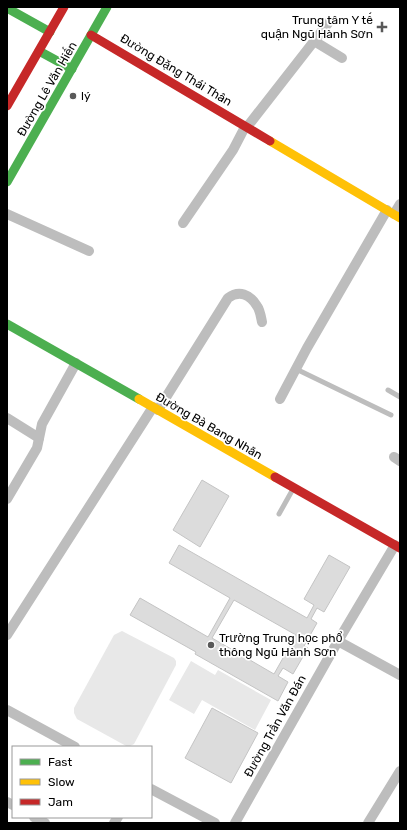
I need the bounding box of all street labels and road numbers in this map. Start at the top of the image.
street label: Đường Đặng Thái Thân [118,31,234,109]
street label: Đường Lê Văn Hiến [14,39,80,139]
street label: Đường Bà Bang Nhãn [153,390,265,462]
street label: Đường Trần Văn Đán [241,672,309,780]

